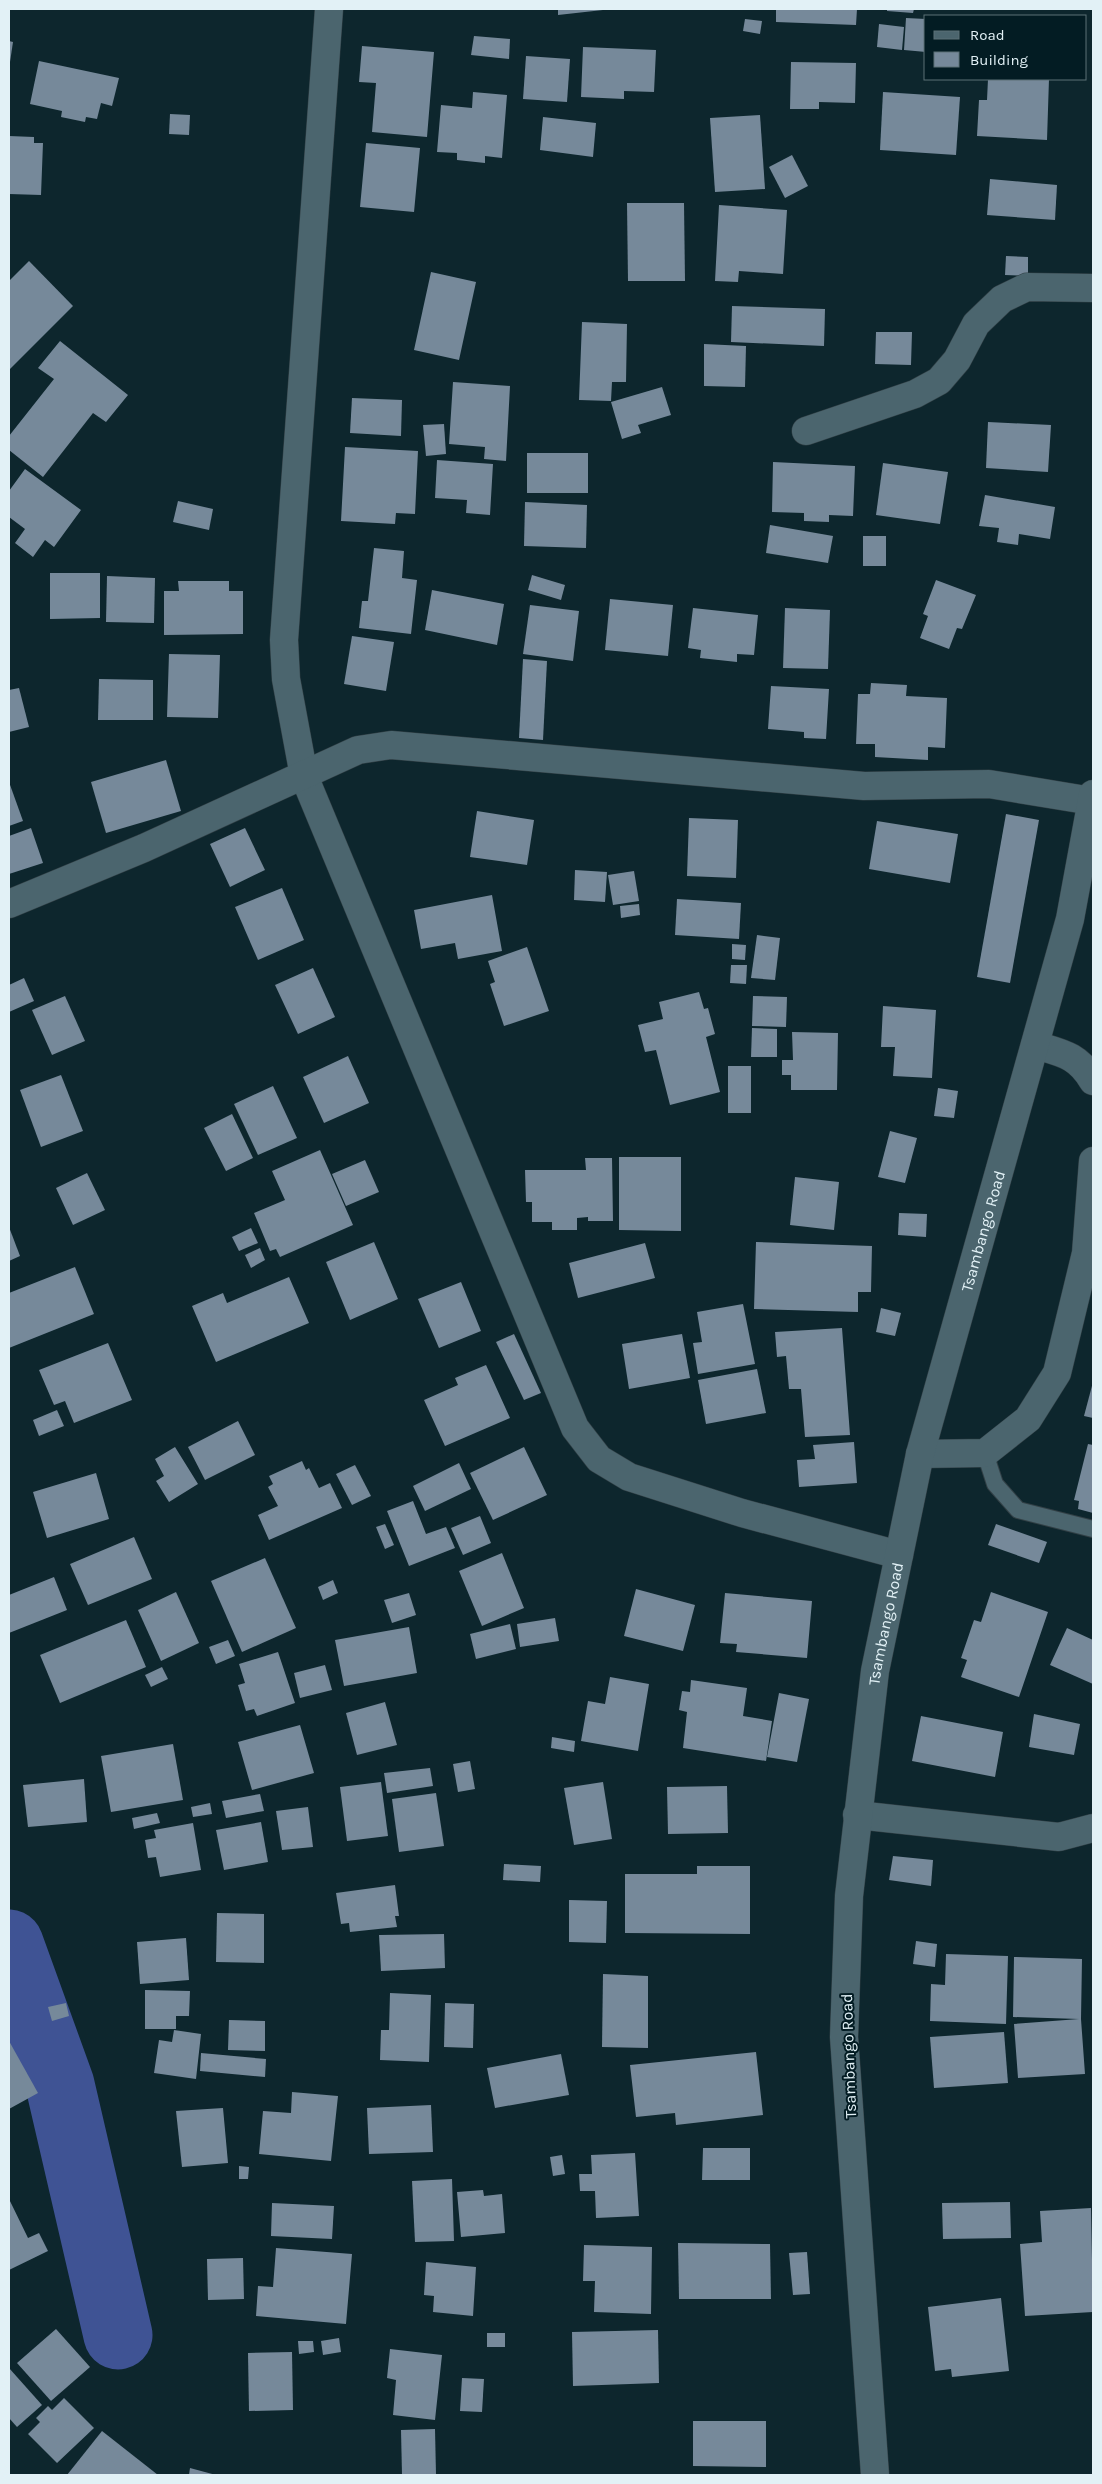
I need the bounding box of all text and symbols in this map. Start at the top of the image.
legend [924,15,1087,80]
text: Road [970,26,1005,44]
text: Building [970,51,1028,69]
street label: Tsambango Road [957,1168,1009,1294]
street label: Tsambango Road [864,1561,907,1686]
street label: Tsambango Road [837,1993,860,2119]

